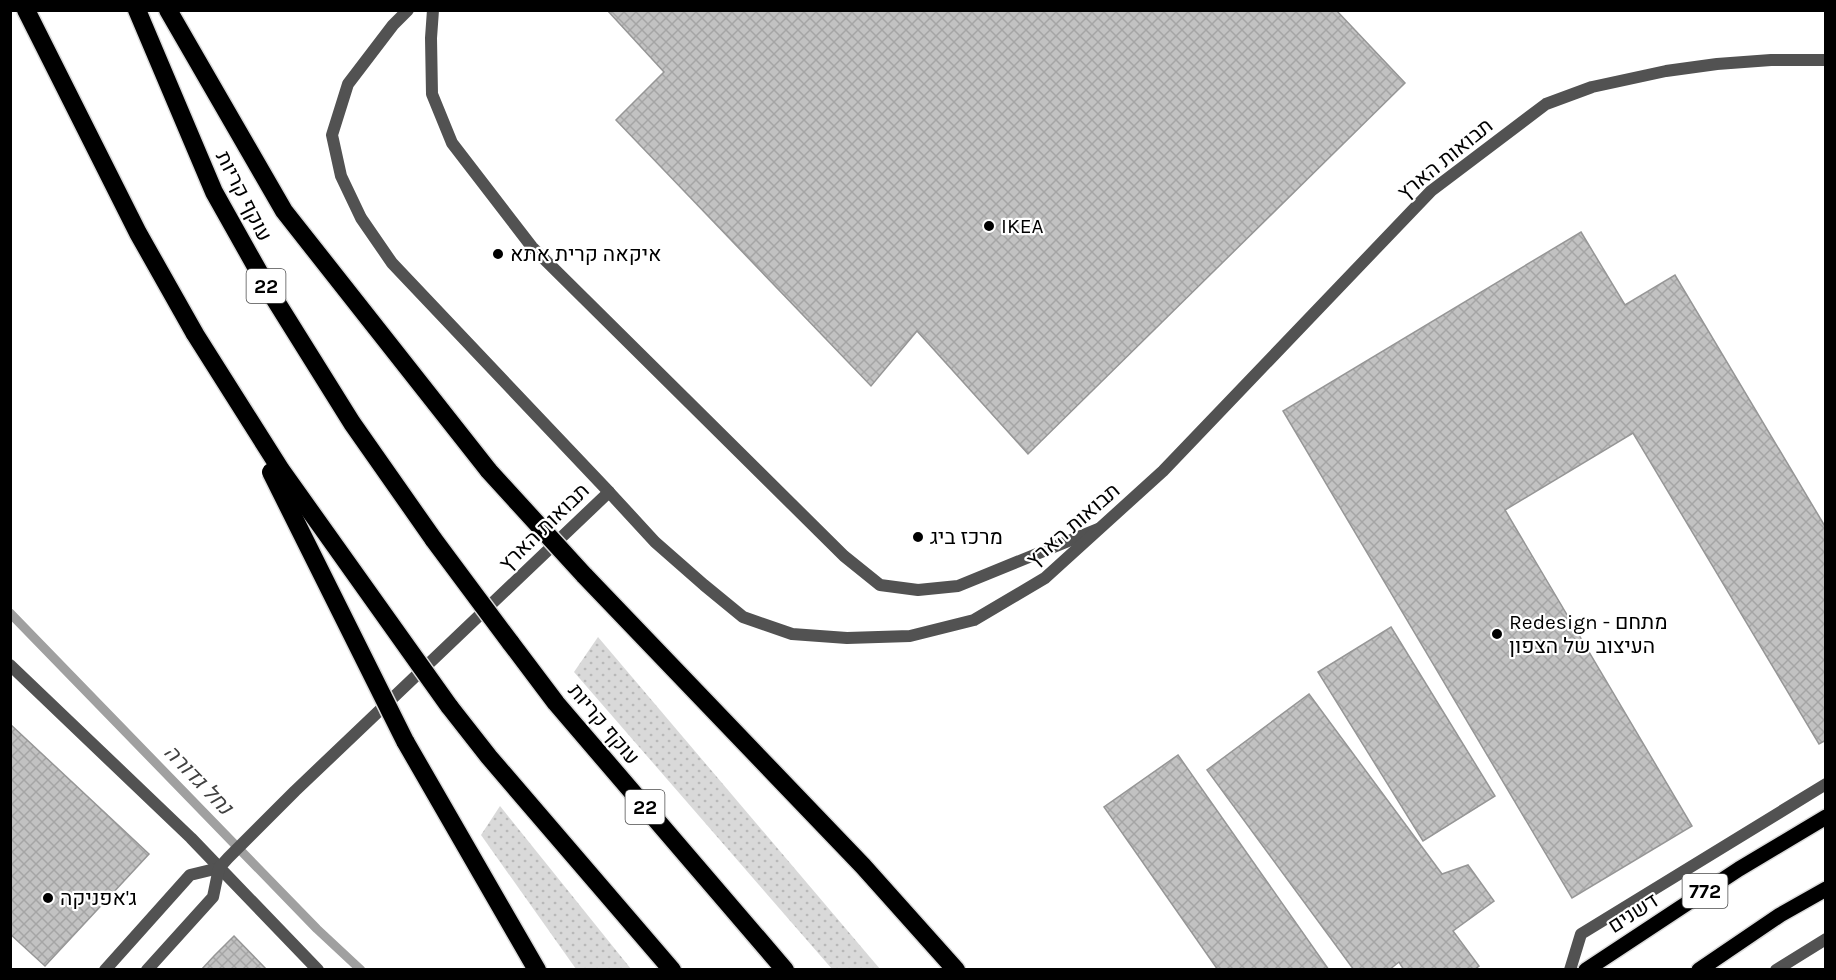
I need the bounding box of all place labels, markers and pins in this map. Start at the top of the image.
place label: IKEA [1001,214,1044,238]
marker: IKEA [982,219,996,233]
place label: איקאה קרית אתא [510,242,662,266]
marker: איקאה קרית אתא [491,247,505,261]
place label: מרכז ביג [930,525,1003,549]
marker: מרכז ביג [911,530,925,544]
place label: Redesign - מתחם העיצוב של הצפון [1509,610,1668,658]
marker: Redesign - מתחם העיצוב של הצפון [1490,627,1504,641]
place label: ג'אפניקה [60,886,137,910]
marker: ג'אפניקה [41,891,55,905]

